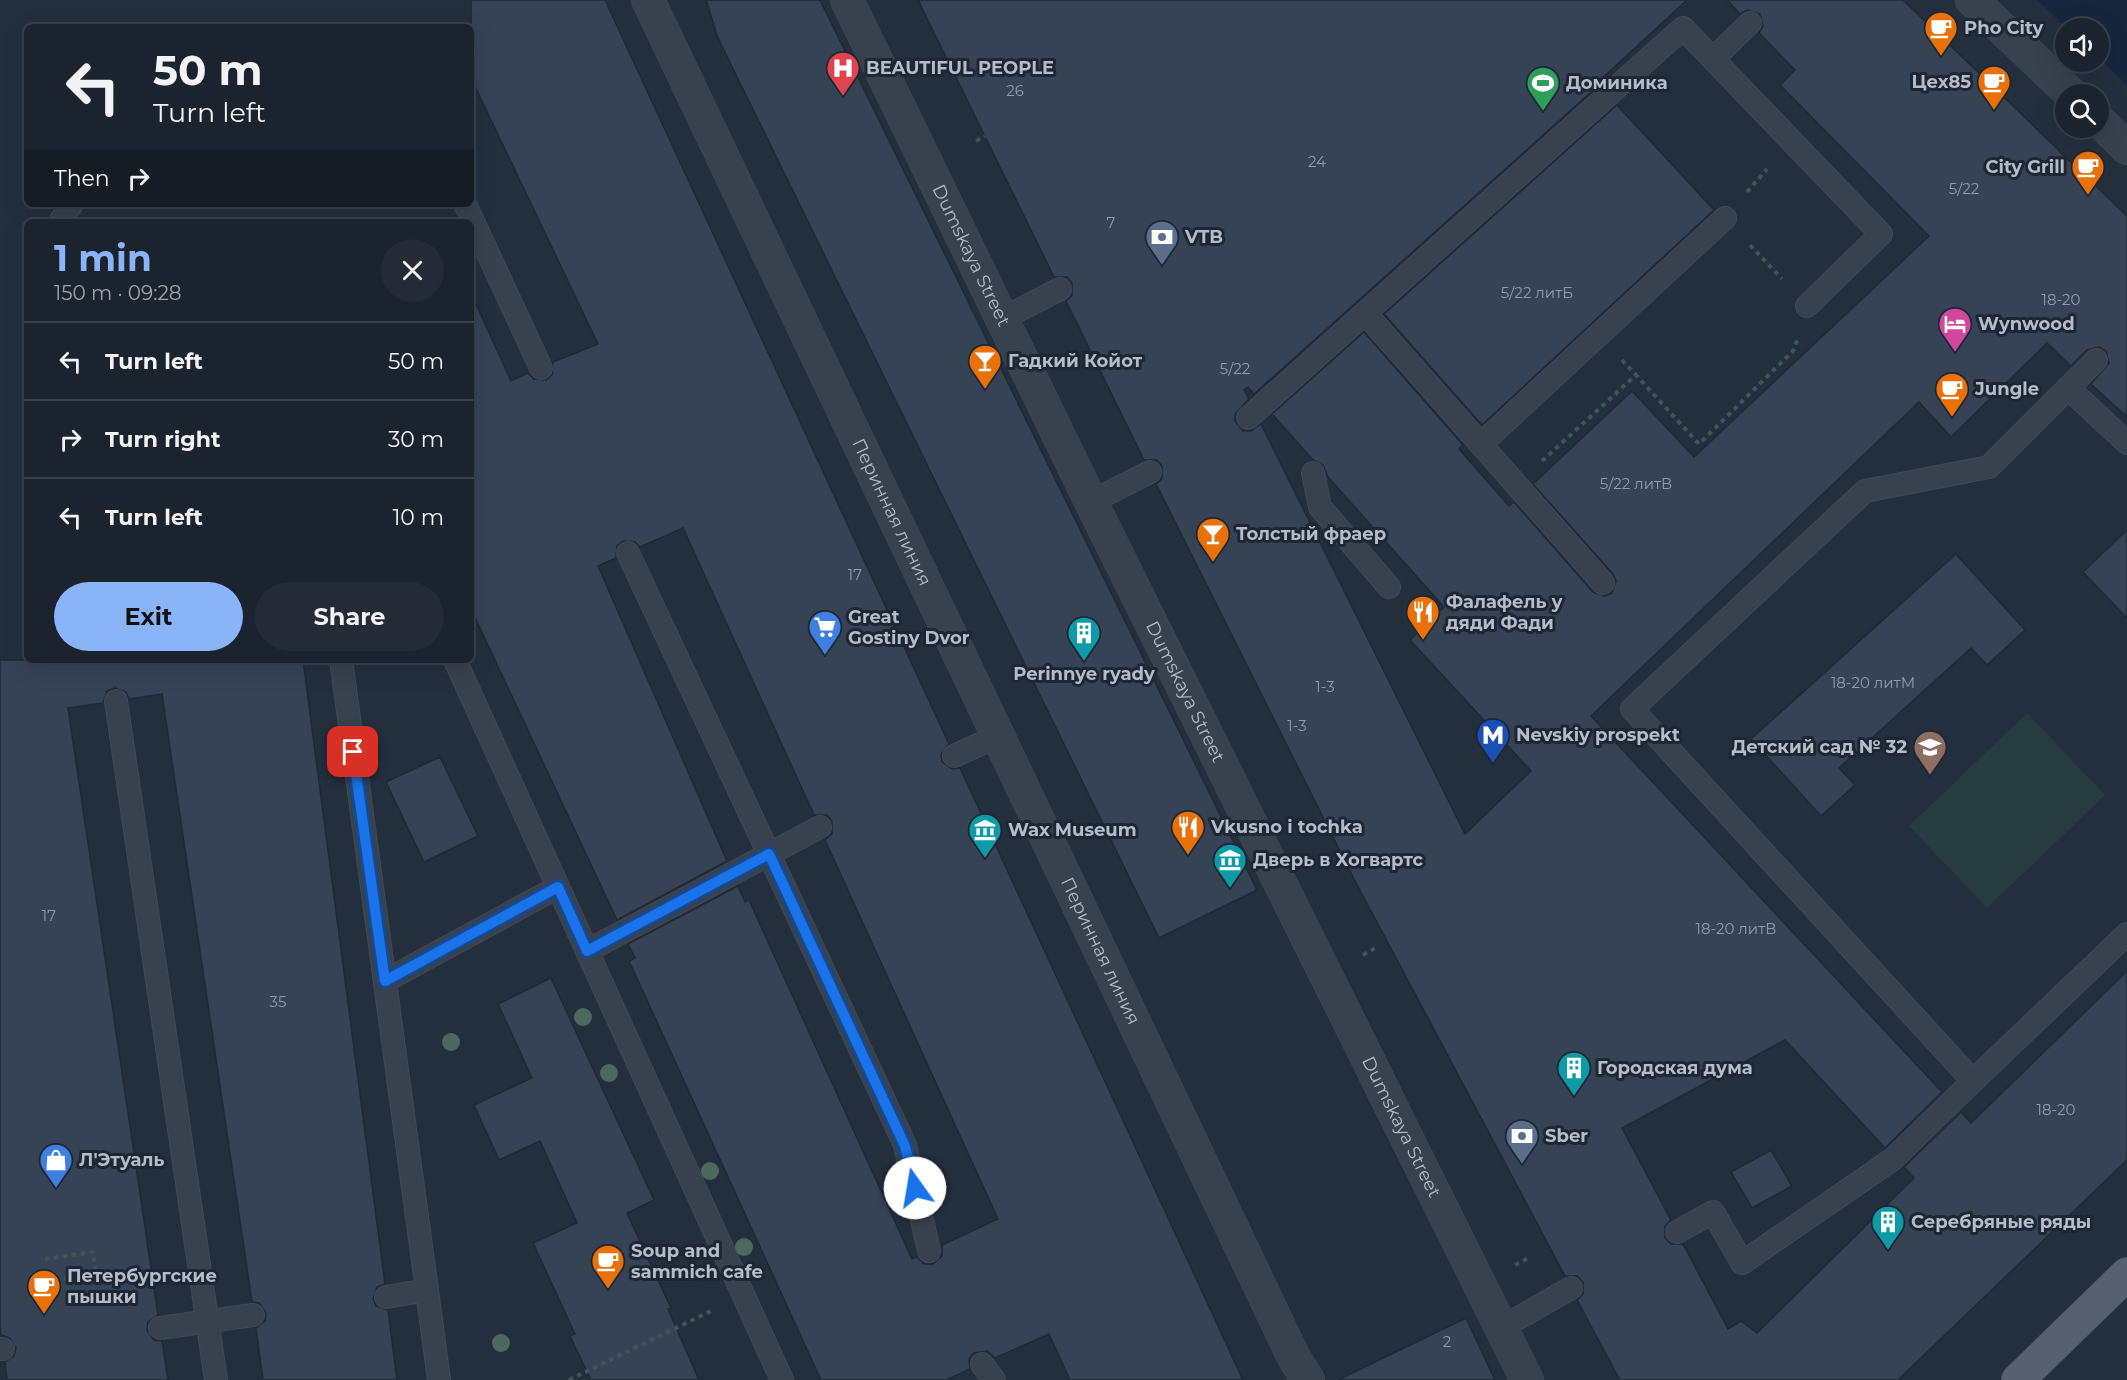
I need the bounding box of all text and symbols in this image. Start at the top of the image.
cafe icon: Pho City [1923,10,1959,57]
place label: Pho City [1964,17,2043,39]
map controls [2055,18,2109,138]
button: sound [2055,18,2109,72]
text: 50 m [153,44,262,96]
icon: left [54,48,132,126]
hospital icon: BEAUTIFUL PEOPLE [825,50,861,97]
place label: BEAUTIFUL PEOPLE [866,57,1054,79]
cafe icon: Цех85 [1976,64,2012,111]
sports icon: Доминика [1525,65,1561,112]
place label: Цех85 [1912,71,1971,93]
place label: Доминика [1566,72,1668,94]
house number: 26 [1006,81,1024,100]
button: search [2055,84,2109,138]
text: Turn left [153,96,266,129]
cafe icon: City Grill [2070,149,2106,196]
house number: 24 [1308,152,1326,171]
place label: City Grill [1985,156,2065,178]
icon: right [122,162,155,195]
text: Then [54,165,110,192]
house number: 5/22 [1949,179,1979,198]
street label: Dumskaya Street [927,181,1015,330]
house number: 7 [1107,213,1116,232]
bank icon: VTB [1144,219,1180,266]
place label: VTB [1184,226,1223,248]
text: 1 min [54,236,152,280]
button: close [381,239,444,302]
text: 150 m · 09:28 [54,281,182,305]
house number: 5/22 литБ [1501,283,1573,302]
house number: 18-20 [2042,290,2081,309]
hotel icon: Wynwood [1937,306,1973,353]
place label: Wynwood [1978,313,2075,335]
bar icon: Гадкий Койот [967,343,1003,390]
icon: left [54,345,87,378]
text: Turn left [105,348,203,375]
text: 50 m [388,348,444,375]
place label: Гадкий Койот [1008,350,1143,372]
house number: 5/22 [1220,359,1250,378]
cafe icon: Jungle [1934,371,1970,418]
place label: Jungle [1974,378,2039,400]
icon: right [54,423,87,456]
text: Turn right [105,426,220,453]
text: 30 m [388,426,444,453]
street label: Перинная линия [847,435,936,589]
house number: 5/22 литВ [1600,474,1672,493]
icon: left [54,501,87,534]
text: Turn left [105,504,203,531]
text: 10 m [392,504,444,531]
bar icon: Толстый фраер [1195,516,1231,563]
place label: Толстый фраер [1236,523,1386,545]
house number: 17 [848,565,862,584]
button: Exit [54,582,243,651]
button: Share [255,582,444,651]
place label: Фалафель у дяди Фади [1446,591,1564,634]
restaurant icon: Фалафель у дяди Фади [1405,594,1441,641]
place label: Great Gostiny Dvor [848,606,970,649]
supermarket icon: Great Gostiny Dvor [807,609,843,656]
building icon: Perinnye ryady [1066,615,1102,662]
street label: Dumskaya Street [1141,617,1230,766]
place label: Perinnye ryady [1013,663,1155,685]
house number: 18-20 литМ [1831,673,1915,692]
house number: 1-3 [1315,677,1335,696]
house number: 1-3 [1287,716,1307,735]
metro station icon: Nevskiy prospekt [1475,717,1511,764]
place label: Nevskiy prospekt [1516,724,1680,746]
pin [327,726,378,777]
school or university icon: Детский сад № 32 [1912,729,1948,776]
icon: arrive [336,735,369,768]
place label: Детский сад № 32 [1731,736,1907,758]
restaurant icon: Vkusno i tochka [1170,809,1206,856]
museum icon: Wax Museum [967,812,1003,859]
place label: Vkusno i tochka [1210,816,1363,838]
place label: Wax Museum [1008,819,1137,841]
museum icon: Дверь в Хогвартс [1212,842,1248,889]
place label: Дверь в Хогвартс [1253,849,1423,871]
street label: Перинная линия [1056,874,1145,1028]
house number: 17 [42,906,56,925]
house number: 18-20 литВ [1695,919,1777,938]
house number: 35 [270,992,286,1011]
building icon: Городская дума [1556,1050,1592,1097]
street label: Dumskaya Street [1357,1053,1446,1201]
place label: Городская дума [1597,1057,1753,1079]
house number: 18-20 [2037,1100,2076,1119]
bank icon: Sber [1504,1118,1540,1165]
place label: Sber [1545,1125,1588,1147]
shop icon: Л'Этуаль [38,1142,74,1189]
place label: Л'Этуаль [79,1149,164,1171]
position arrow [883,1156,947,1220]
building icon: Серебряные ряды [1870,1204,1906,1251]
place label: Серебряные ряды [1911,1211,2091,1233]
place label: Soup and sammich cafe [631,1240,763,1283]
cafe icon: Soup and sammich cafe [590,1243,626,1290]
place label: Петербургские пышки [67,1265,217,1308]
cafe icon: Петербургские пышки [26,1268,62,1315]
house number: 2 [1443,1332,1451,1351]

